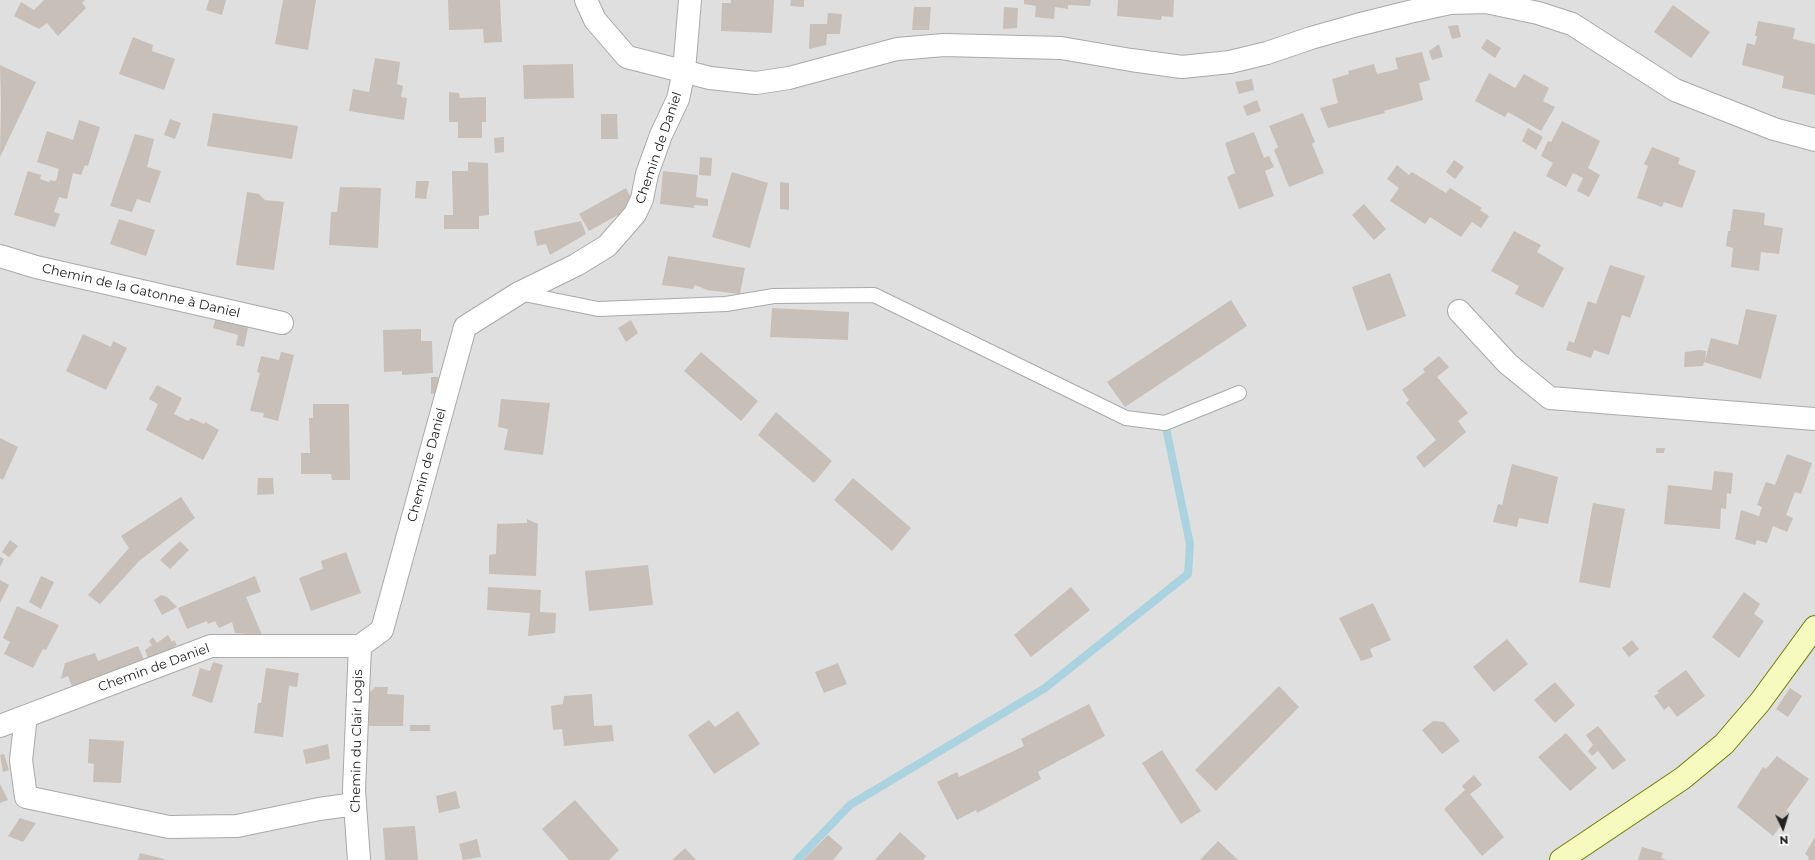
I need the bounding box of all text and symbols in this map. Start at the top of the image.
street label: Chemin de Daniel [633,90,685,206]
street label: Chemin de la Gatonne à Daniel [40,261,242,321]
street label: Chemin de Daniel [404,406,450,524]
street label: Chemin de Daniel [96,641,212,695]
street label: Chemin du Clair Logis [348,669,366,813]
north arrow [1763,808,1803,848]
text: N [1779,833,1789,847]

